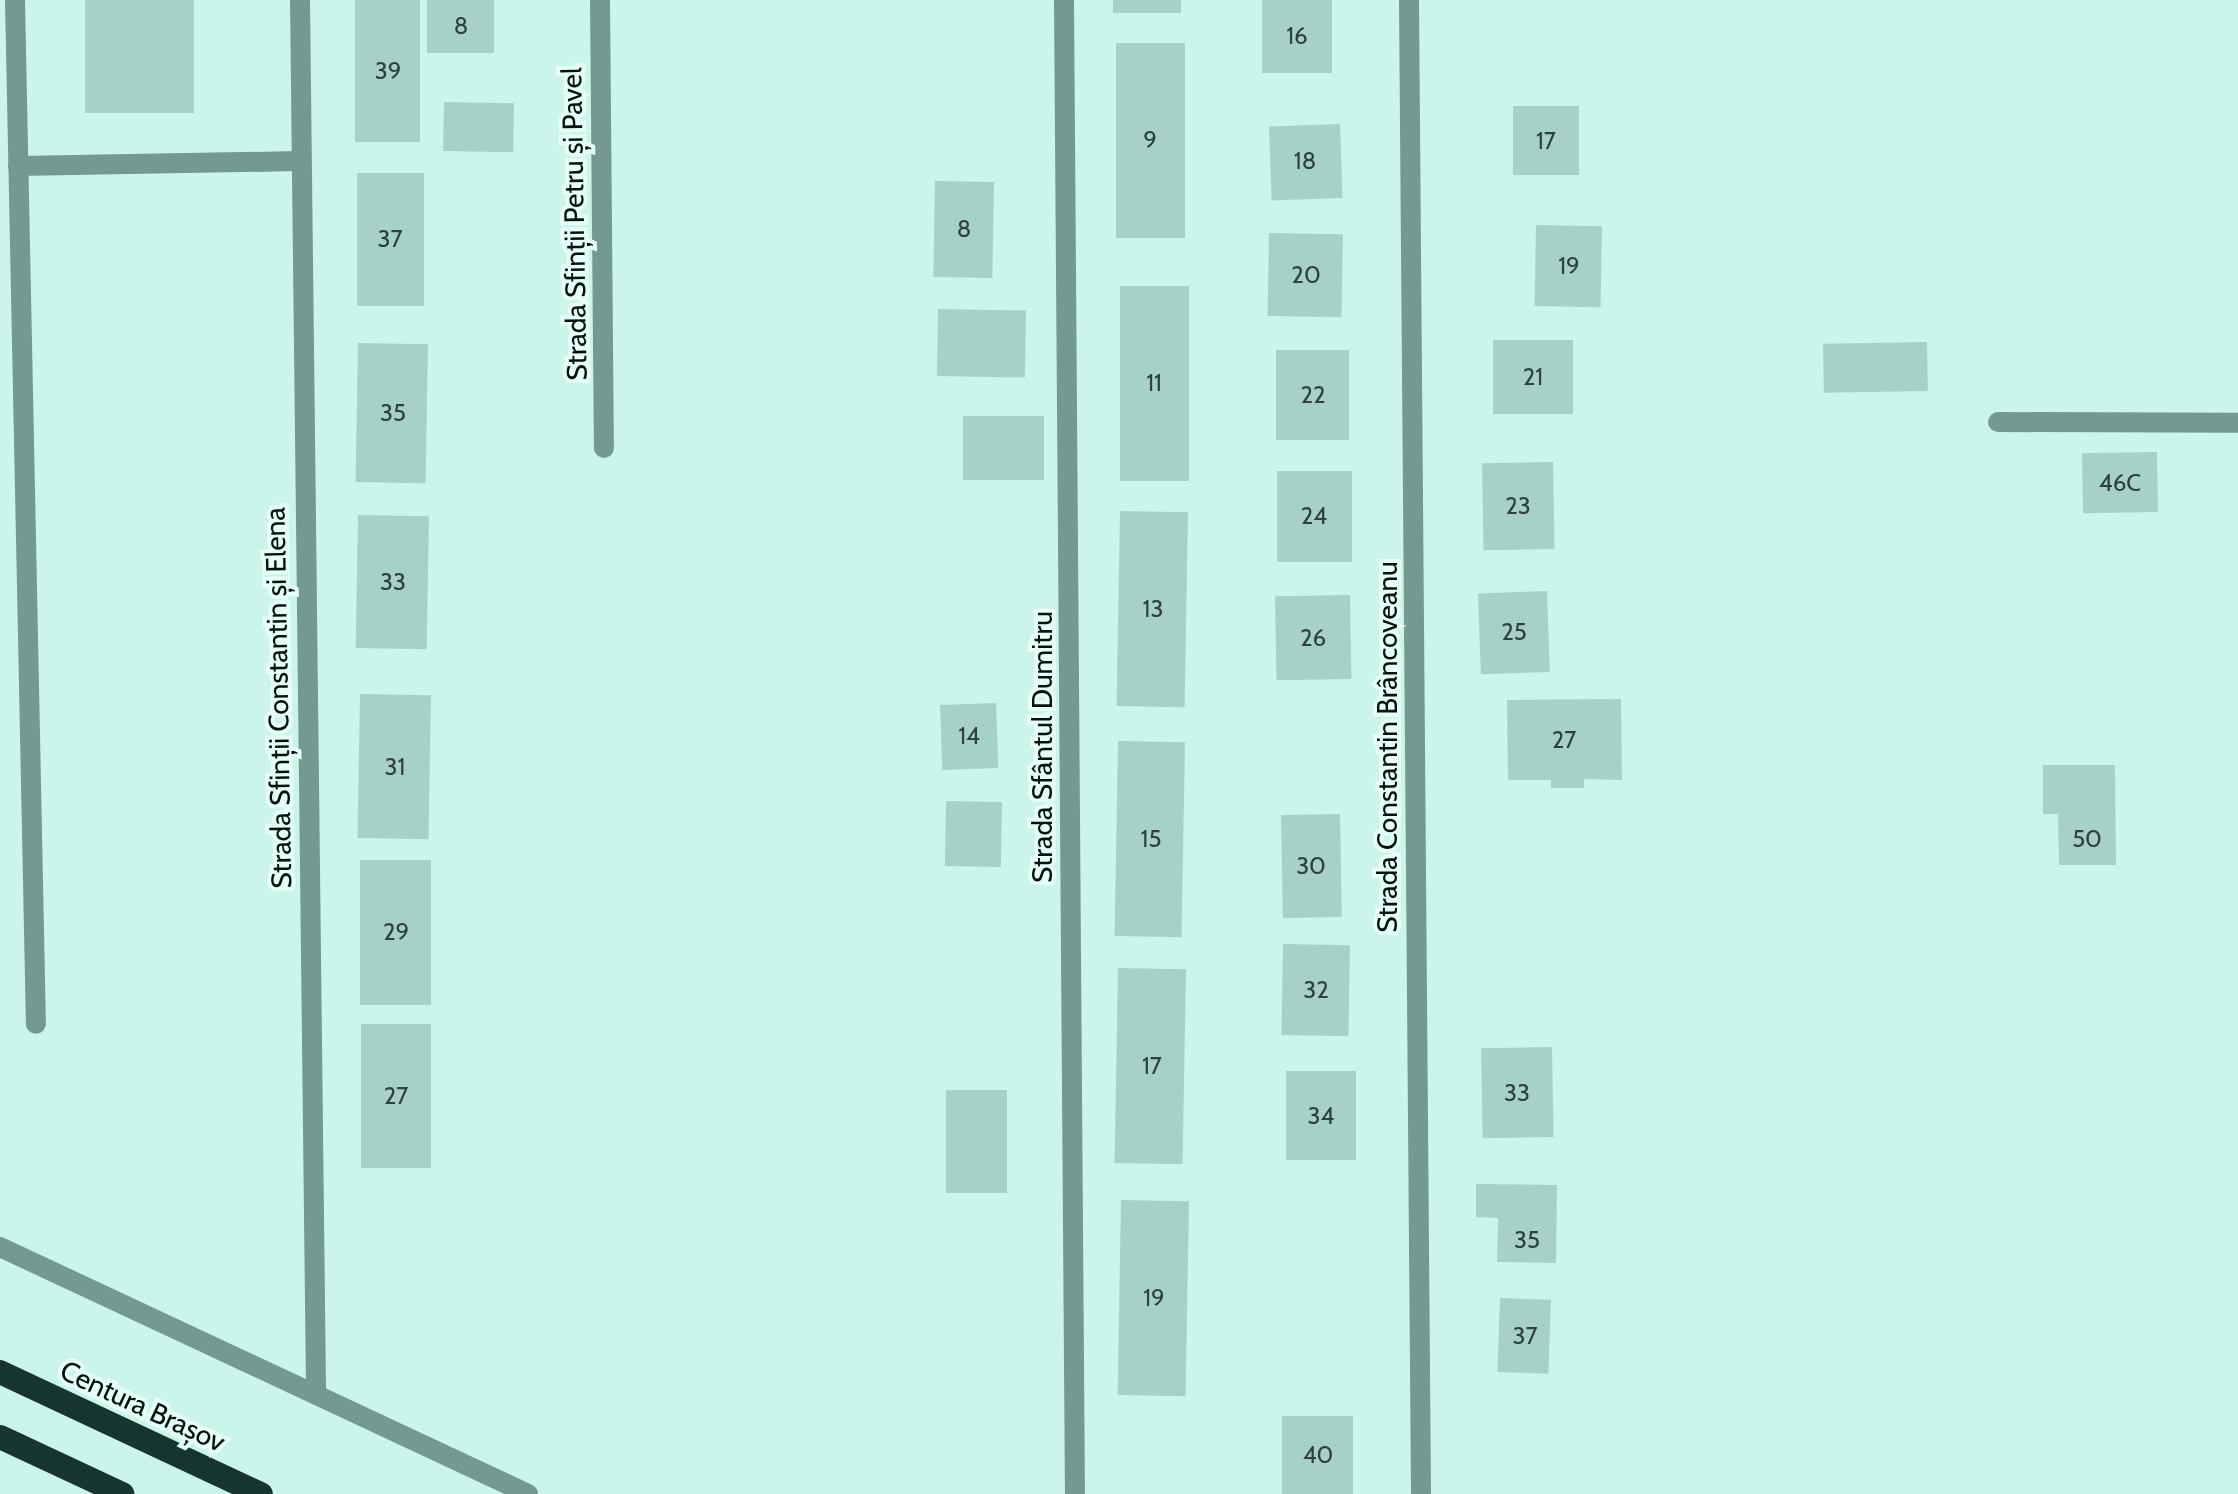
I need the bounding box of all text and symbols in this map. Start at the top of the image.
house number: 8 [454,12,468,40]
house number: 16 [1286,22,1308,50]
house number: 39 [375,57,401,85]
street label: Strada Sfinții Petru și Pavel [554,67,594,381]
house number: 9 [1143,126,1157,154]
house number: 17 [1536,127,1556,155]
house number: 18 [1294,147,1316,175]
house number: 8 [957,215,971,243]
house number: 37 [377,225,403,253]
house number: 19 [1558,252,1580,280]
house number: 20 [1291,261,1321,289]
house number: 21 [1523,363,1543,391]
house number: 11 [1146,369,1162,397]
house number: 22 [1300,381,1326,409]
house number: 35 [380,399,406,427]
house number: 46C [2099,469,2141,497]
house number: 23 [1505,492,1531,520]
house number: 24 [1301,502,1327,530]
street label: Strada Sfinții Constantin și Elena [258,507,298,889]
street label: Strada Constantin Brâncoveanu [1370,561,1404,933]
house number: 33 [380,568,406,596]
house number: 13 [1143,595,1163,623]
street label: Strada Sfântul Dumitru [1025,611,1059,883]
house number: 25 [1501,618,1527,646]
house number: 26 [1300,624,1326,652]
house number: 14 [958,722,980,750]
house number: 27 [1552,726,1576,754]
house number: 31 [385,753,405,781]
house number: 15 [1141,825,1161,853]
house number: 50 [2072,825,2102,853]
house number: 30 [1296,852,1326,880]
house number: 29 [383,918,409,946]
house number: 32 [1303,976,1329,1004]
house number: 17 [1142,1052,1162,1080]
house number: 33 [1504,1079,1530,1107]
house number: 27 [384,1082,408,1110]
house number: 34 [1308,1102,1334,1130]
house number: 35 [1514,1226,1540,1254]
house number: 19 [1143,1284,1165,1312]
house number: 37 [1512,1322,1538,1350]
street label: Centura Brașov [55,1353,231,1459]
house number: 40 [1303,1441,1333,1469]

